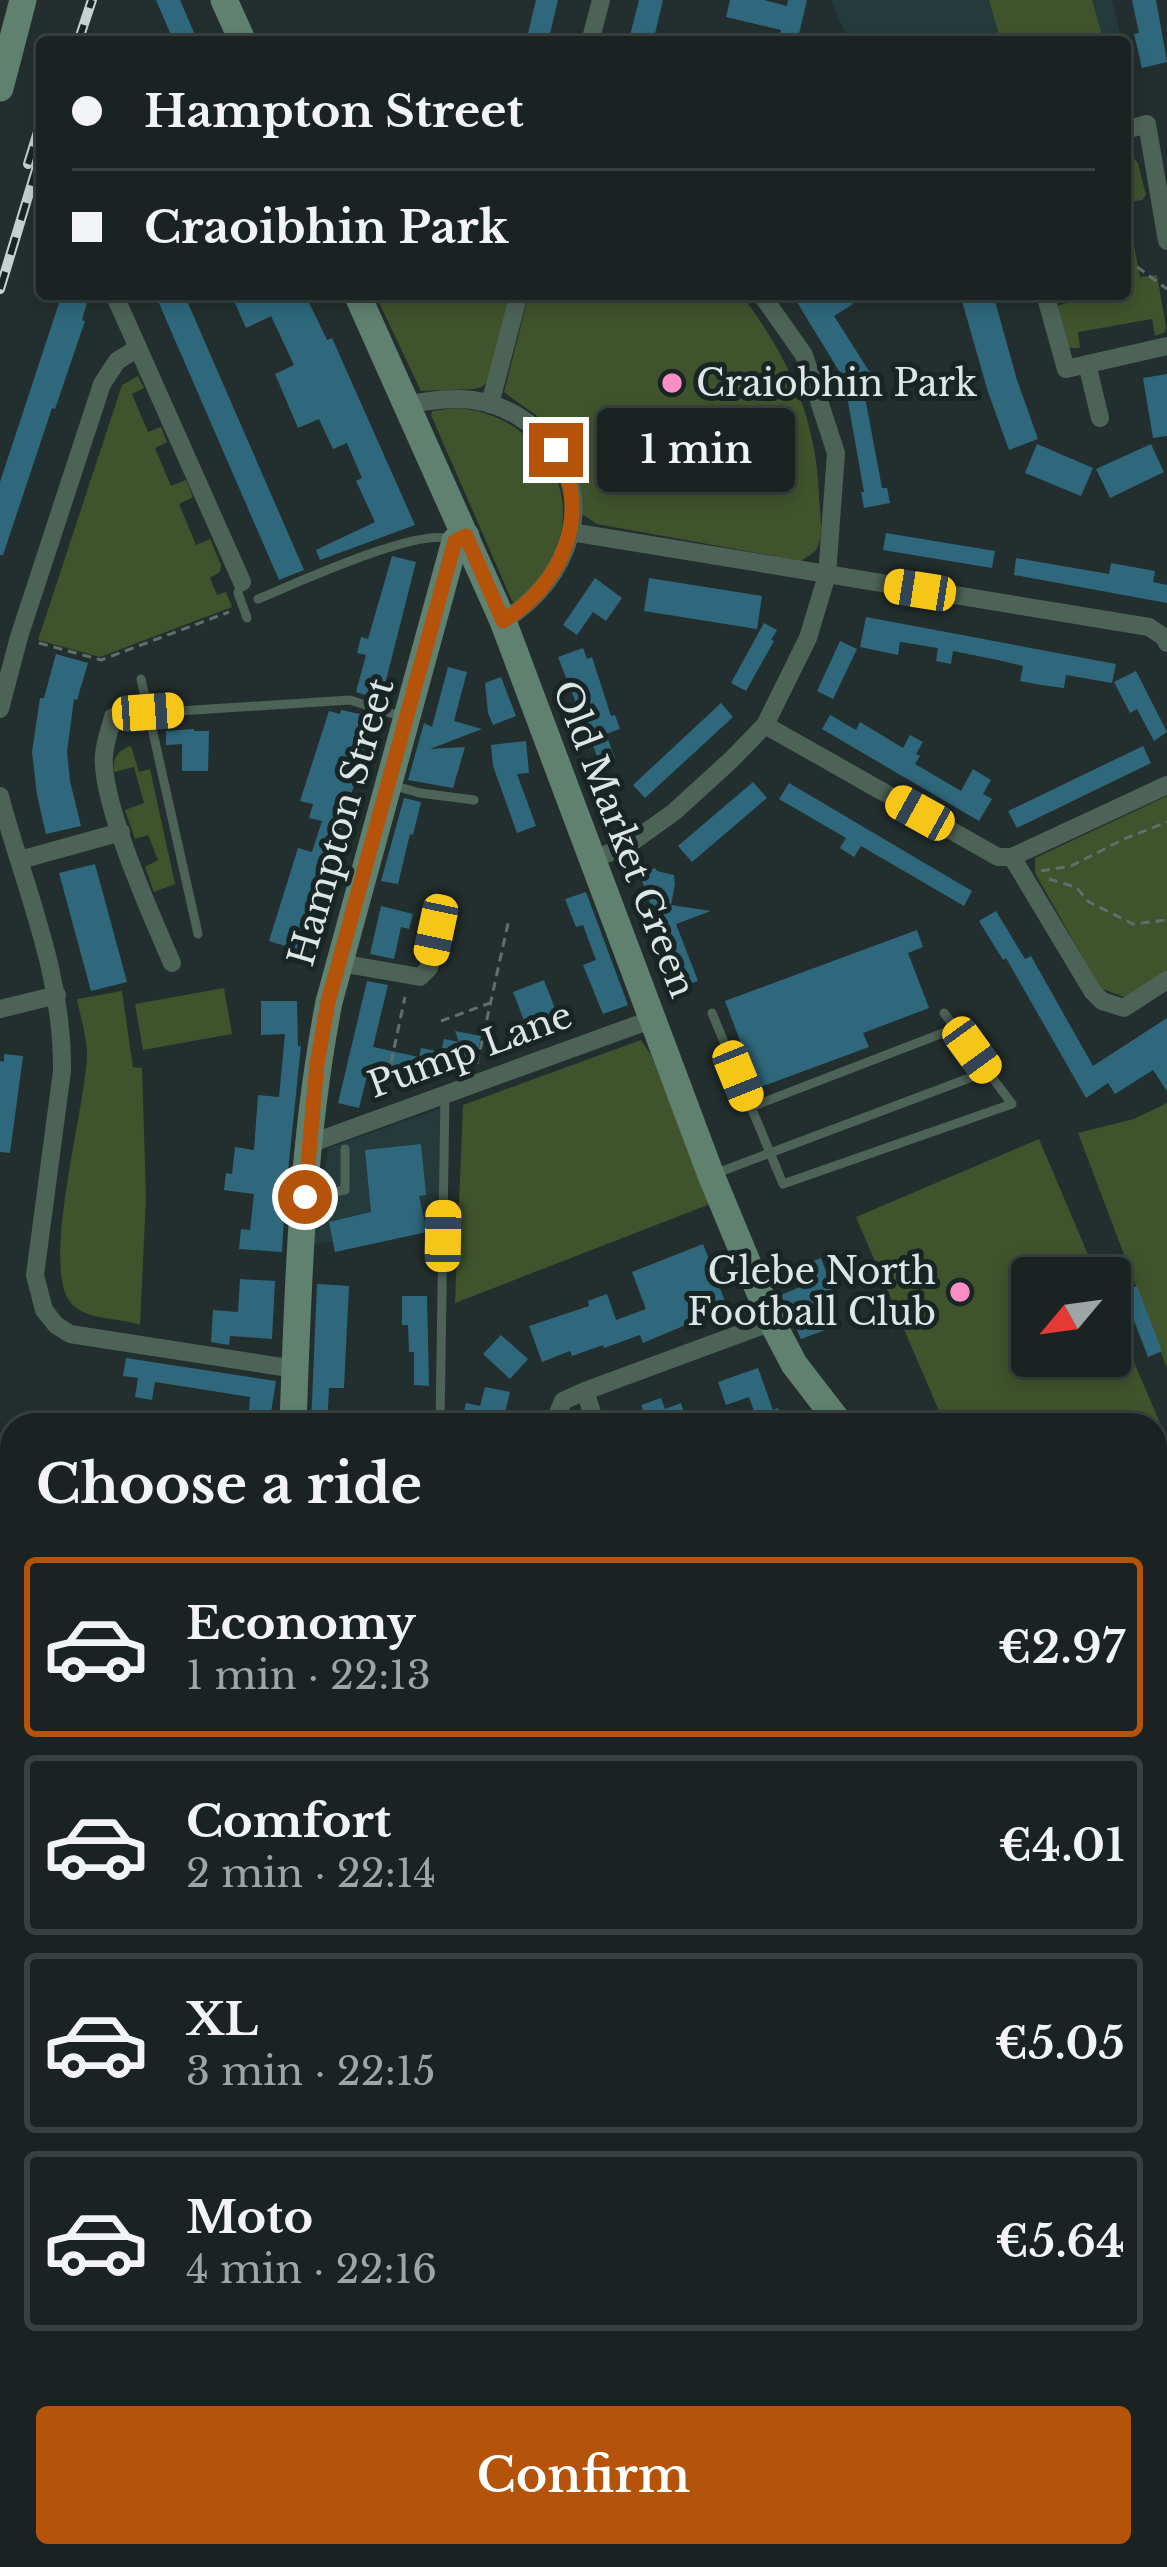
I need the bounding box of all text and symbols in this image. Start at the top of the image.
text: Hampton Street [144,83,524,139]
text: Craoibhin Park [144,199,509,255]
place label: Craiobhin Park [696,361,977,406]
marker: Craiobhin Park [659,370,685,396]
callout: 1 min [598,408,796,492]
route end [529,423,583,477]
text: 1 min [640,425,752,474]
car [882,567,958,613]
street label: Hampton Street [278,673,404,971]
street label: Old Market Green [543,674,705,1004]
car [111,692,185,732]
car [880,780,960,846]
car [411,891,461,969]
street label: Pump Lane [362,992,578,1108]
car [936,1010,1008,1090]
car [708,1036,768,1116]
route start [278,1170,332,1224]
car [424,1200,462,1272]
place label: Glebe North Football Club [687,1249,936,1335]
north arrow [1011,1257,1131,1377]
map controls [1011,1257,1131,1377]
marker: Glebe North Football Club [947,1279,973,1305]
text: Choose a ride [36,1451,422,1518]
icon: car [42,1593,150,1701]
text: Economy [186,1595,416,1651]
text: €2.97 [998,1619,1125,1675]
text: 1 min · 22:13 [186,1651,431,1700]
icon: car [42,1791,150,1899]
text: Comfort [186,1793,391,1849]
text: €4.01 [999,1817,1125,1873]
text: 2 min · 22:14 [186,1849,436,1898]
icon: car [42,1989,150,2097]
text: XL [186,1991,258,2047]
text: €5.05 [994,2015,1125,2071]
text: 3 min · 22:15 [186,2047,435,2096]
icon: car [42,2187,150,2295]
text: Moto [186,2189,313,2245]
text: €5.64 [995,2213,1125,2269]
text: 4 min · 22:16 [186,2245,437,2294]
button: Confirm [36,2406,1131,2544]

